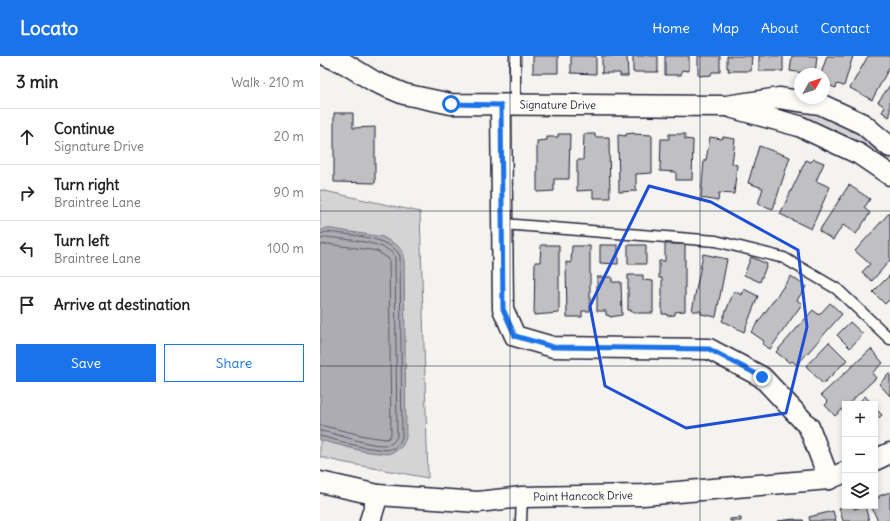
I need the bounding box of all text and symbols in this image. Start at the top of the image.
text: Locato [20,16,78,40]
text: Home [652,19,690,37]
text: Map [712,19,739,37]
text: About [761,19,799,37]
text: Contact [821,19,870,37]
north arrow [794,68,830,104]
text: 3 min [16,71,58,93]
text: Walk · 210 m [231,74,304,91]
route start [442,95,460,113]
street label: Signature Drive [520,97,596,112]
text: Continue [54,119,115,138]
icon: ahead [16,126,38,148]
text: 20 m [274,128,304,145]
text: Signature Drive [54,138,144,155]
text: Turn right [54,175,119,194]
icon: right [16,182,38,204]
text: 90 m [273,184,304,201]
text: Braintree Lane [54,194,141,211]
text: Turn left [54,231,109,250]
icon: left [16,238,38,260]
text: 100 m [267,240,304,257]
text: Braintree Lane [54,250,141,267]
icon: arrive [16,294,38,316]
text: Arrive at destination [54,295,190,314]
button: Save [16,344,156,382]
button: Share [164,344,304,382]
route end [753,368,771,386]
map controls [842,401,878,509]
button: + [842,401,878,437]
button: − [842,437,878,473]
button: layers [842,473,878,509]
street label: Point Hancock Drive [533,488,633,504]

